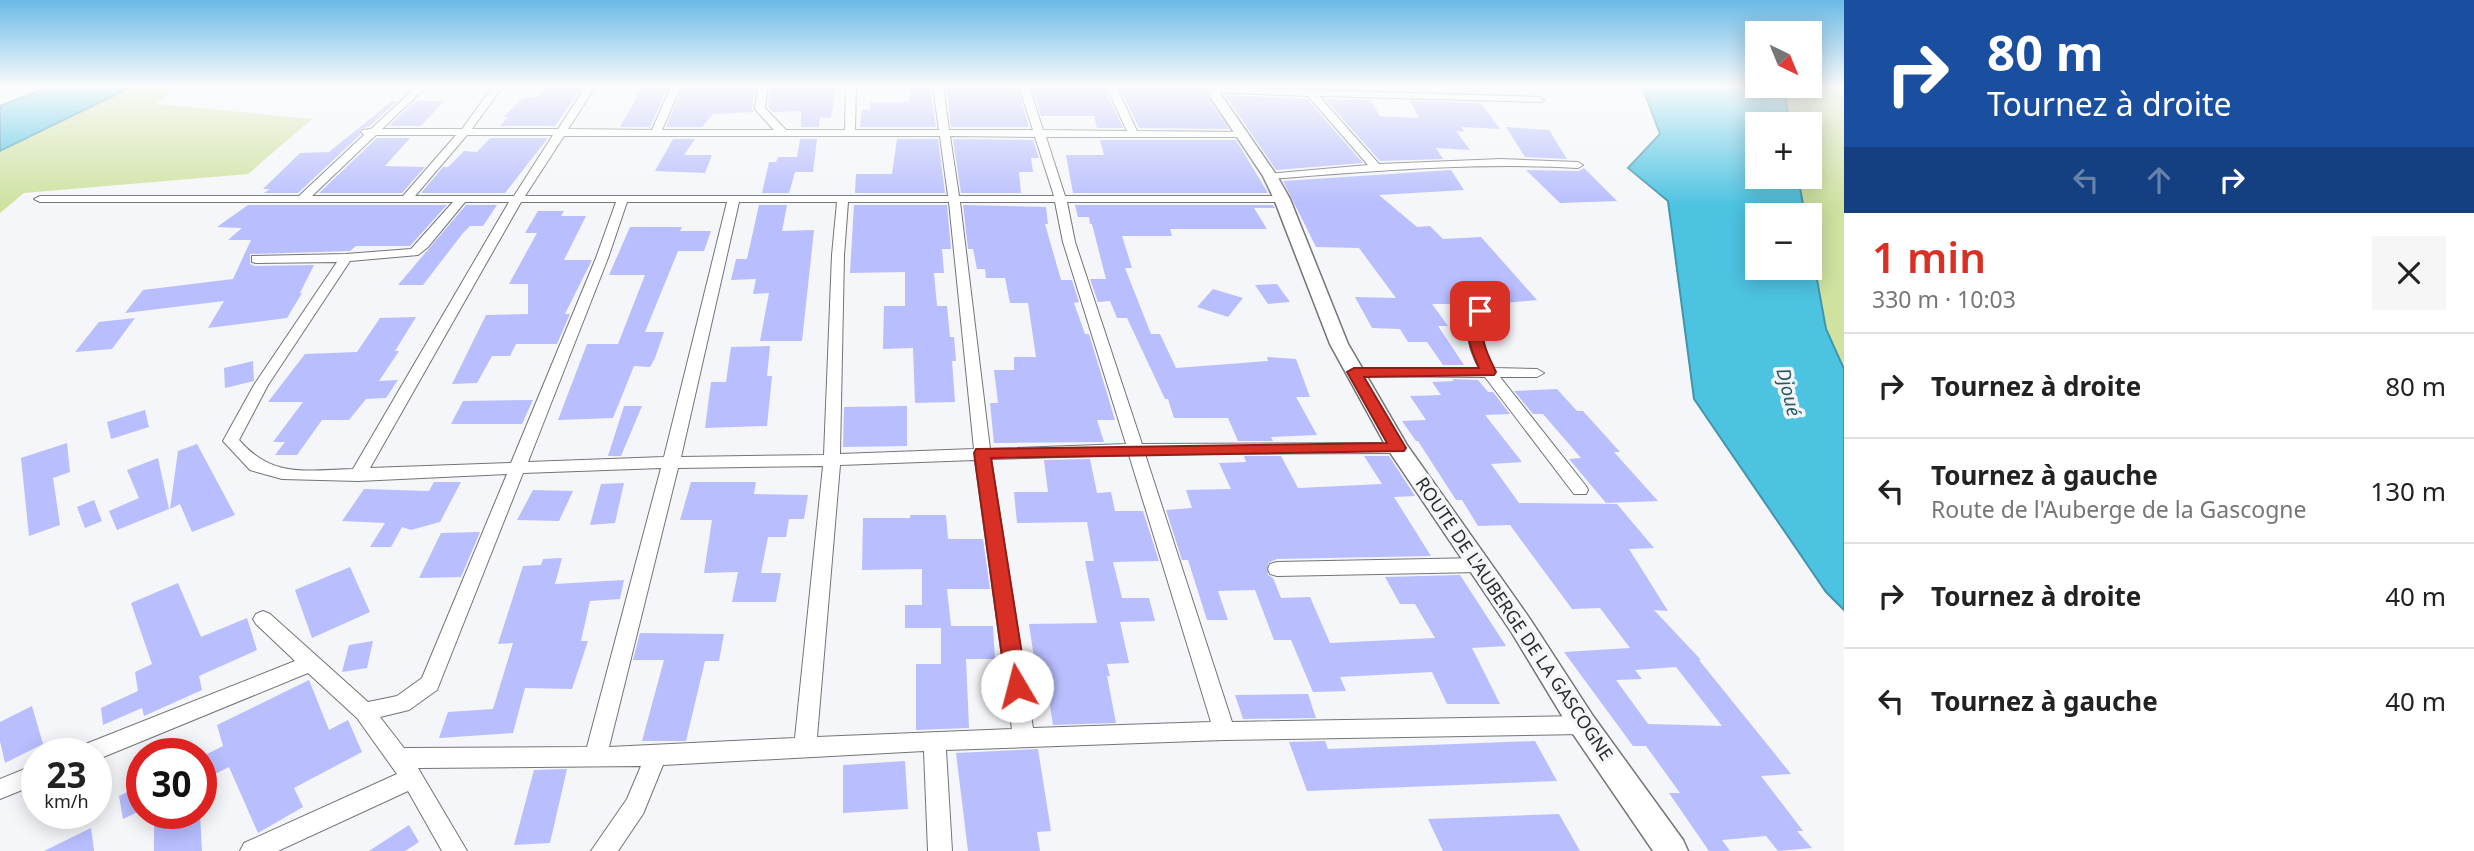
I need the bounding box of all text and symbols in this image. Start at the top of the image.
text: 80 m [1987,19,2104,85]
north arrow [1745,21,1822,98]
map controls [1745,21,1822,280]
icon: right [1872,28,1963,119]
text: Tournez à droite [1987,82,2232,125]
button: + [1745,112,1822,189]
icon: left [2067,161,2105,199]
icon: ahead [2140,161,2178,199]
icon: right [2213,161,2251,199]
button: − [1745,203,1822,280]
text: 1 min [1872,228,1986,285]
button: close [2372,236,2446,310]
pin [1450,281,1510,341]
text: 330 m · 10:03 [1872,283,2016,315]
icon: arrive [1461,292,1499,330]
water label: Djoué [1770,365,1808,419]
icon: right [1872,367,1910,405]
text: Tournez à droite [1931,368,2141,404]
text: 80 m [2385,368,2446,404]
text: Tournez à gauche [1931,457,2158,493]
street label: ROUTE DE L'AUBERGE DE LA GASCOGNE [1411,472,1619,765]
icon: left [1872,472,1910,510]
text: 130 m [2370,473,2446,509]
text: Route de l'Auberge de la Gascogne [1931,493,2307,525]
icon: right [1872,577,1910,615]
text: Tournez à droite [1931,578,2141,614]
text: 40 m [2385,578,2446,614]
position arrow [980,649,1054,723]
icon: left [1872,682,1910,720]
text: Tournez à gauche [1931,683,2158,719]
text: 40 m [2385,683,2446,719]
speed limit sign: 30 [126,738,217,829]
text: 23 [46,751,87,798]
text: km/h [44,789,89,813]

